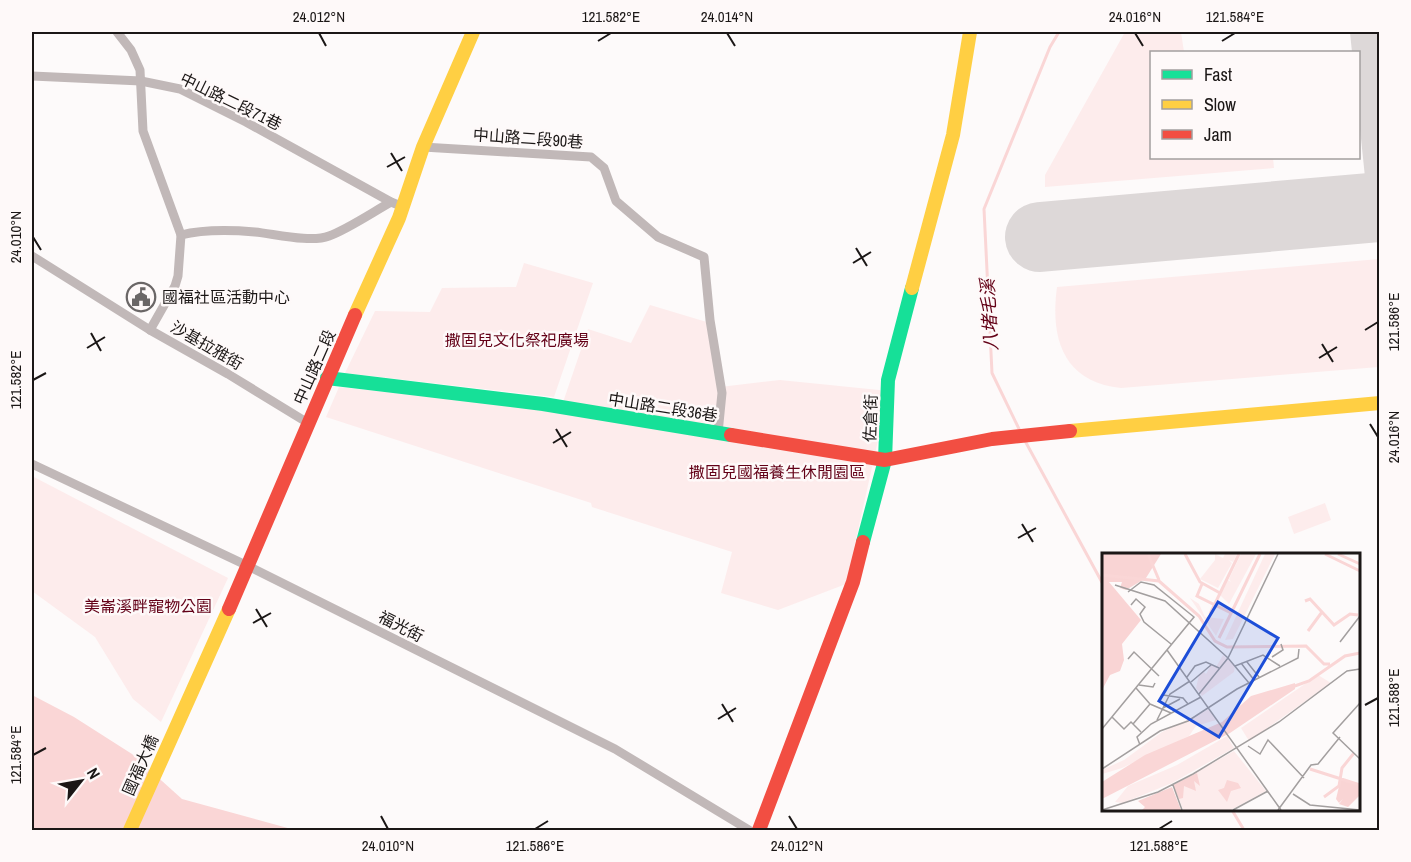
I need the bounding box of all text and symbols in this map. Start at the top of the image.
text: 24.012°N [293,6,345,27]
text: 121.582°E [582,6,640,27]
text: 24.014°N [701,6,753,27]
text: 24.016°N [1109,6,1161,27]
text: 121.584°E [1206,6,1264,27]
legend [1150,51,1360,159]
text: Fast [1204,62,1232,87]
street label: 中山路二段71巷 [176,67,286,135]
text: Slow [1204,92,1236,117]
text: Jam [1204,122,1232,147]
street label: 中山路二段90巷 [472,123,584,153]
text: 24.010°N [5,211,26,263]
water label: 八堵毛溪 [974,275,1003,352]
public building icon: 國福社區活動中心 [125,281,157,313]
place label: 國福社區活動中心 [162,286,290,308]
text: 121.586°E [1383,293,1404,351]
street label: 沙基拉雅街 [167,315,247,375]
street label: 中山路二段 [288,326,340,408]
park label: 撒固兒文化祭祀廣場 [445,329,589,351]
text: 121.582°E [5,351,26,409]
street label: 中山路二段36巷 [607,387,719,427]
street label: 佐倉街 [858,394,882,442]
text: 24.016°N [1383,411,1404,463]
park label: 撒固兒國福養生休閒園區 [689,461,865,483]
inset map [1102,553,1360,811]
park label: 美崙溪畔寵物公園 [84,595,212,617]
street label: 福光街 [375,605,427,647]
text: 121.588°E [1383,669,1404,727]
text: 121.584°E [5,726,26,784]
street label: 國福大橋 [117,731,163,799]
north arrow [51,751,111,811]
text: N [82,764,106,783]
text: 24.010°N [362,835,414,856]
text: 121.586°E [506,835,564,856]
text: 24.012°N [771,835,823,856]
text: 121.588°E [1130,835,1188,856]

